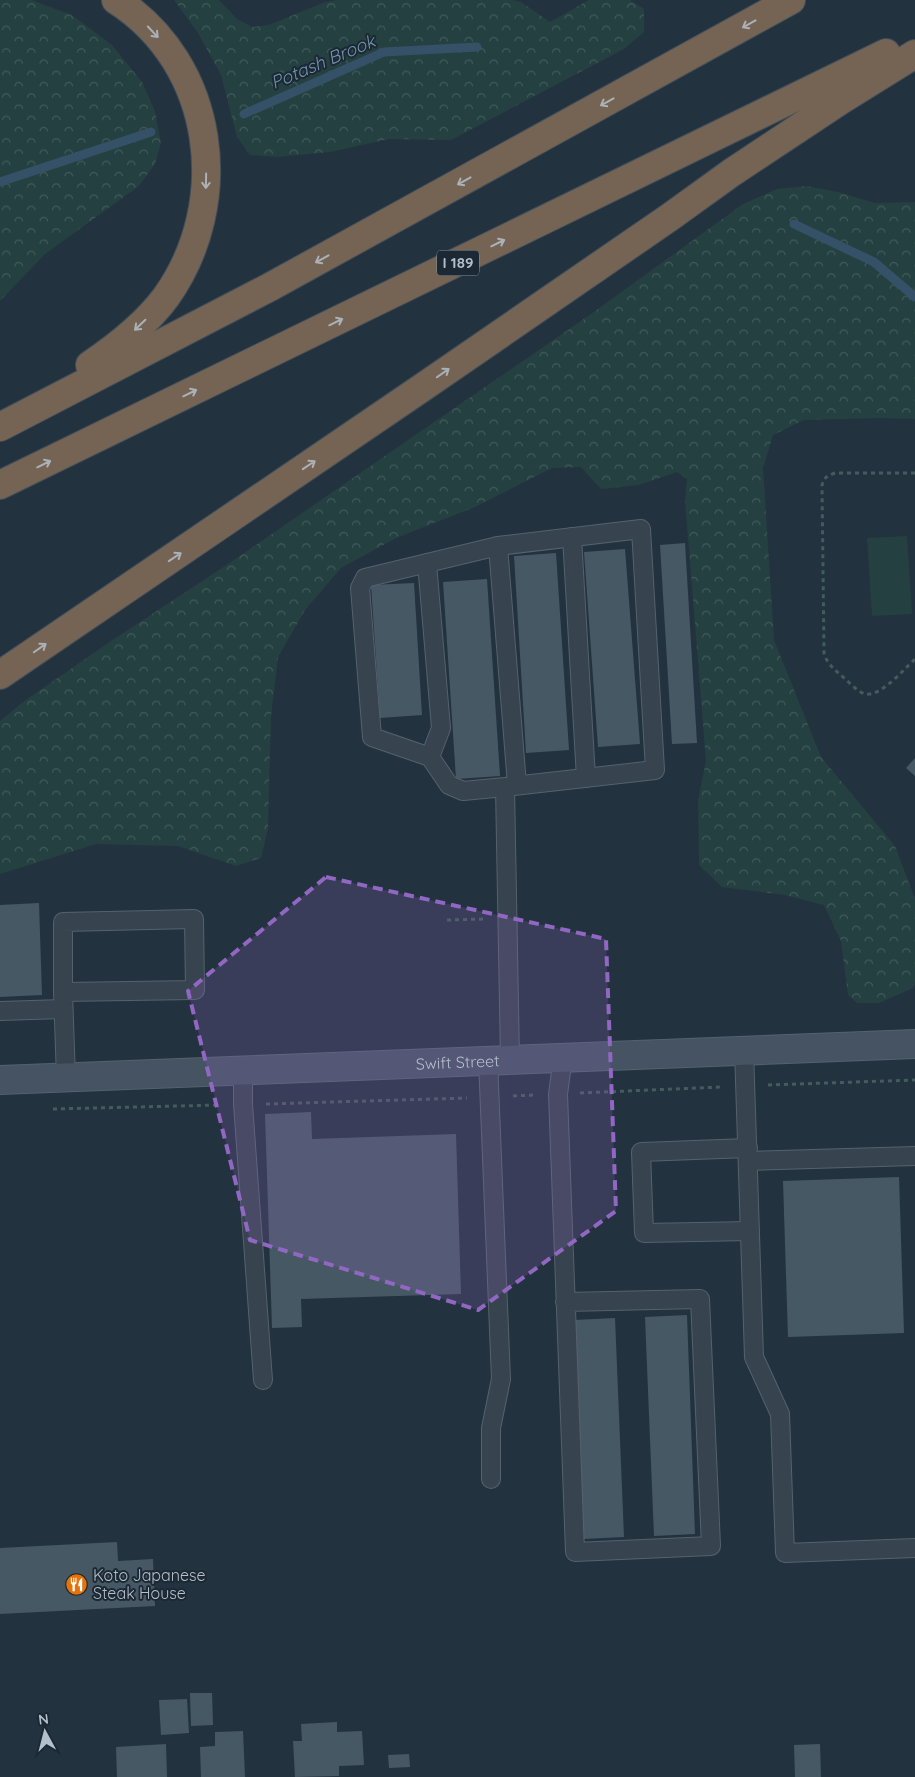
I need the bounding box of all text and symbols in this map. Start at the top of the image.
one-way arrow [741,19,756,29]
one-way arrow [147,26,159,38]
water label: Potash Brook [267,29,380,94]
one-way arrow [600,98,614,108]
one-way arrow [201,172,211,189]
one-way arrow [457,176,472,186]
one-way arrow [490,238,505,248]
road number: I 189 [437,250,479,276]
one-way arrow [315,254,329,264]
one-way arrow [328,317,343,326]
one-way arrow [134,319,147,331]
one-way arrow [436,368,450,378]
one-way arrow [182,388,197,397]
one-way arrow [36,459,51,468]
one-way arrow [302,460,316,470]
one-way arrow [167,551,181,561]
one-way arrow [33,643,47,653]
street label: Swift Street [415,1050,500,1074]
place label: Koto Japanese Steak House [93,1565,206,1603]
restaurant icon: Koto Japanese Steak House [65,1572,89,1596]
north arrow [20,1707,70,1757]
text: N [37,1710,50,1729]

